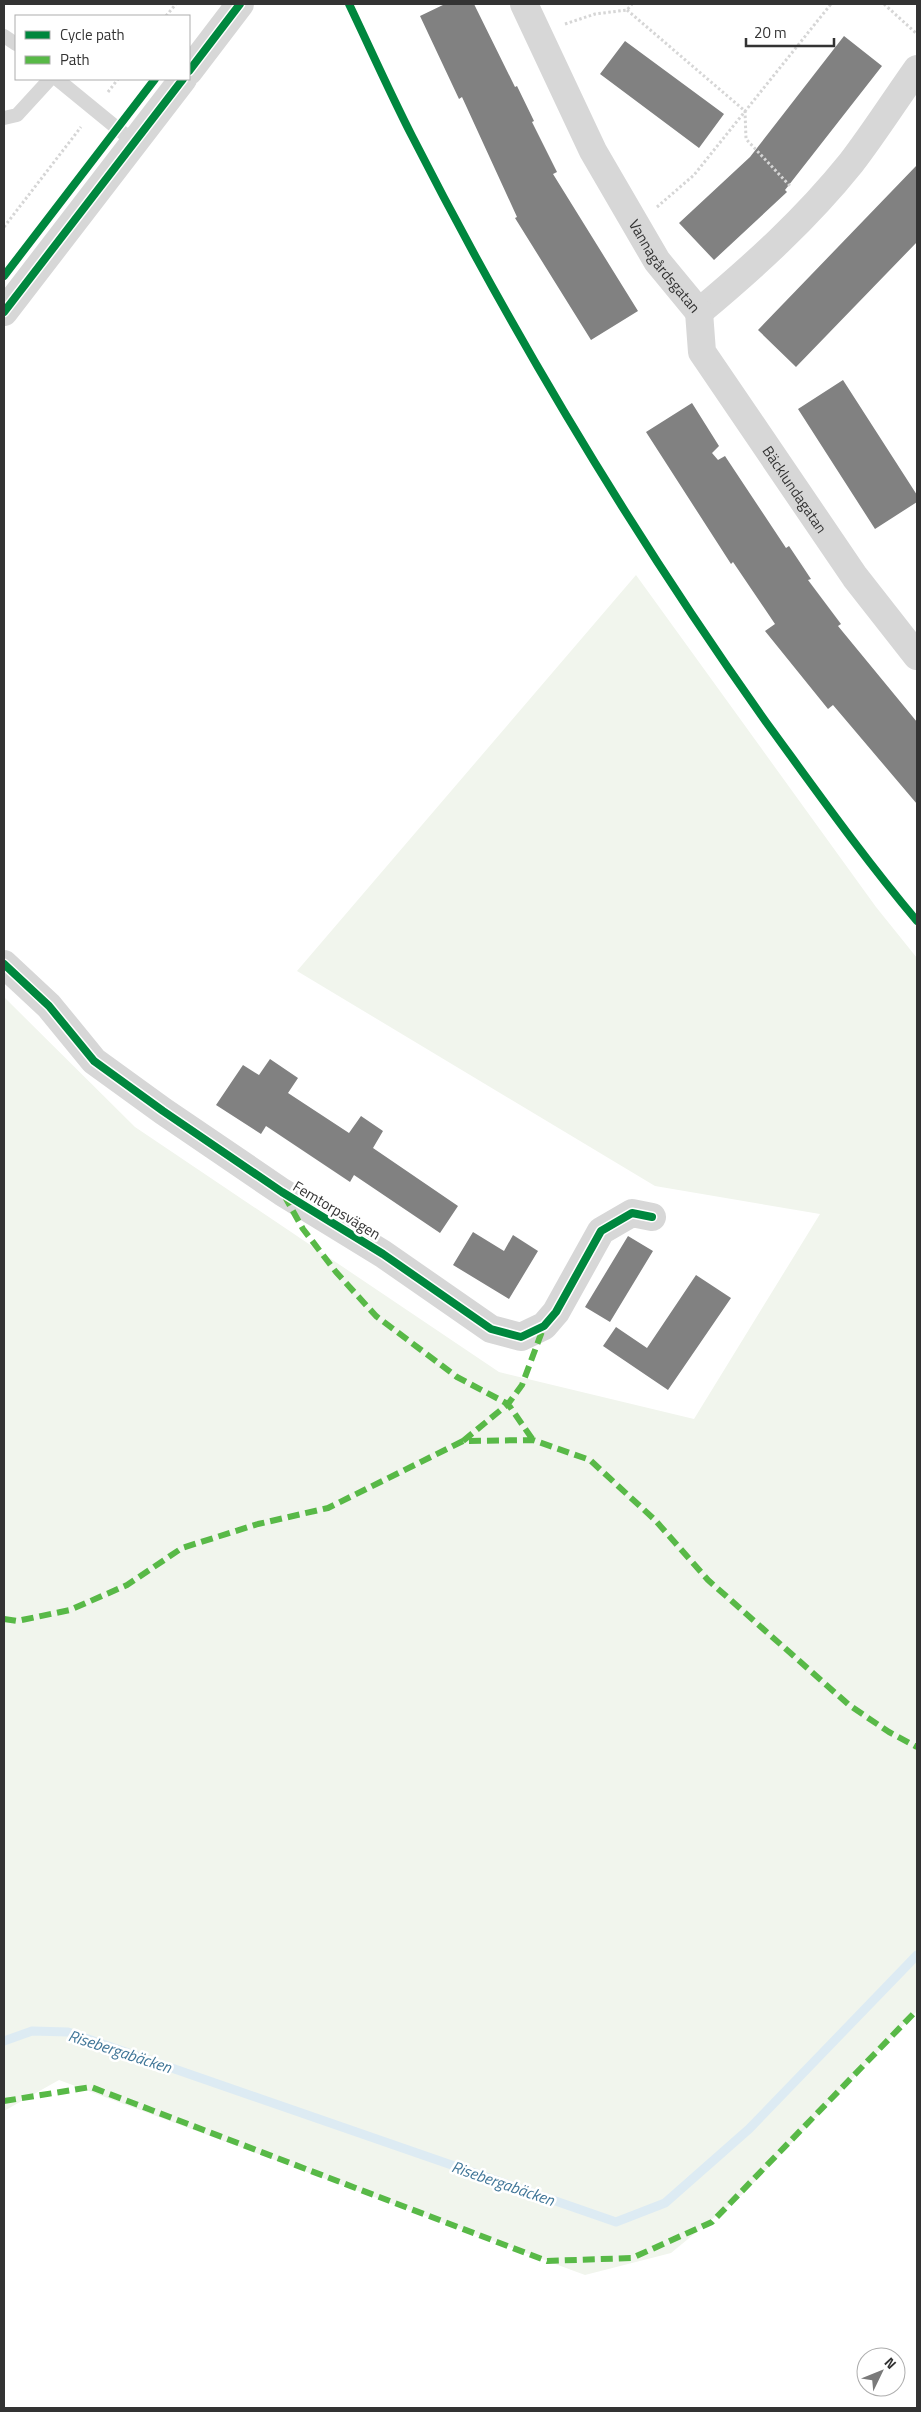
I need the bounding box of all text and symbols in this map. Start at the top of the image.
legend [15,15,190,80]
scale bar [746,15,834,47]
text: 20 m [754,21,787,44]
text: Cycle path [60,23,125,46]
text: Path [60,48,90,71]
street label: Vannagårdsgatan [623,215,706,317]
street label: Bäcklundagatan [757,441,833,538]
street label: Femtorpsvägen [289,1175,385,1245]
water label: Risebergabäcken [65,2023,176,2079]
water label: Risebergabäcken [448,2154,559,2212]
north arrow [856,2347,906,2397]
text: N [880,2352,902,2374]

